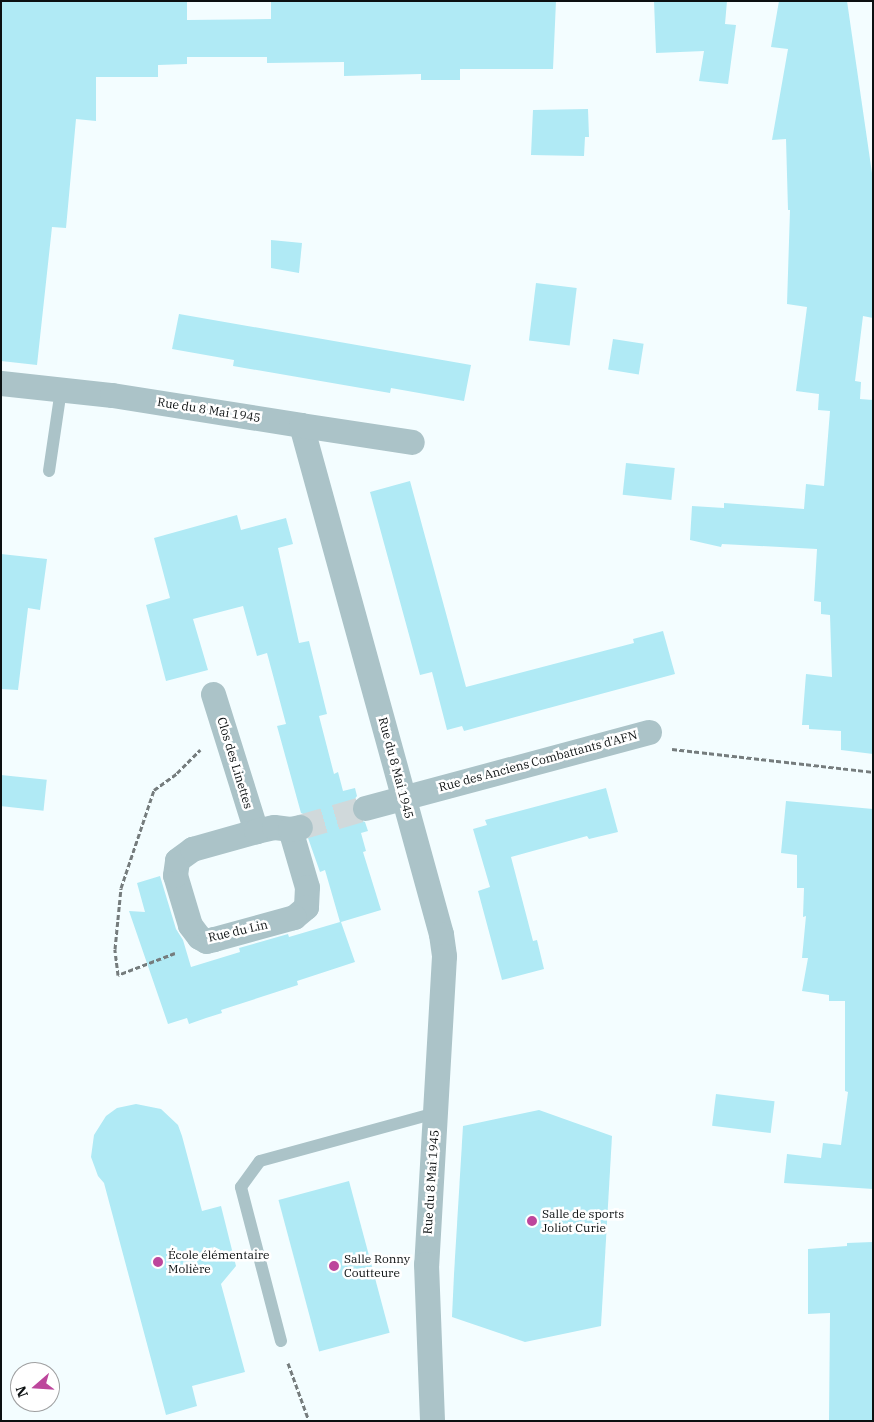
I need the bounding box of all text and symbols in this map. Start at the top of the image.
street label: Rue du 8 Mai 1945 [156,395,262,425]
street label: Clos des Linettes [214,716,256,810]
street label: Rue du 8 Mai 1945 [376,716,416,820]
street label: Rue des Anciens Combattants d'AFN [437,728,639,794]
street label: Rue du Lin [207,917,269,945]
street label: Rue du 8 Mai 1945 [420,1129,442,1235]
place label: Salle de sports Joliot Curie [542,1207,624,1235]
marker: Salle de sports Joliot Curie [526,1215,538,1227]
place label: École élémentaire Molière [168,1248,270,1276]
place label: Salle Ronny Coutteure [344,1252,410,1280]
marker: École élémentaire Molière [152,1256,164,1268]
marker: Salle Ronny Coutteure [328,1260,340,1272]
north arrow [10,1362,60,1412]
text: N [11,1383,32,1400]

